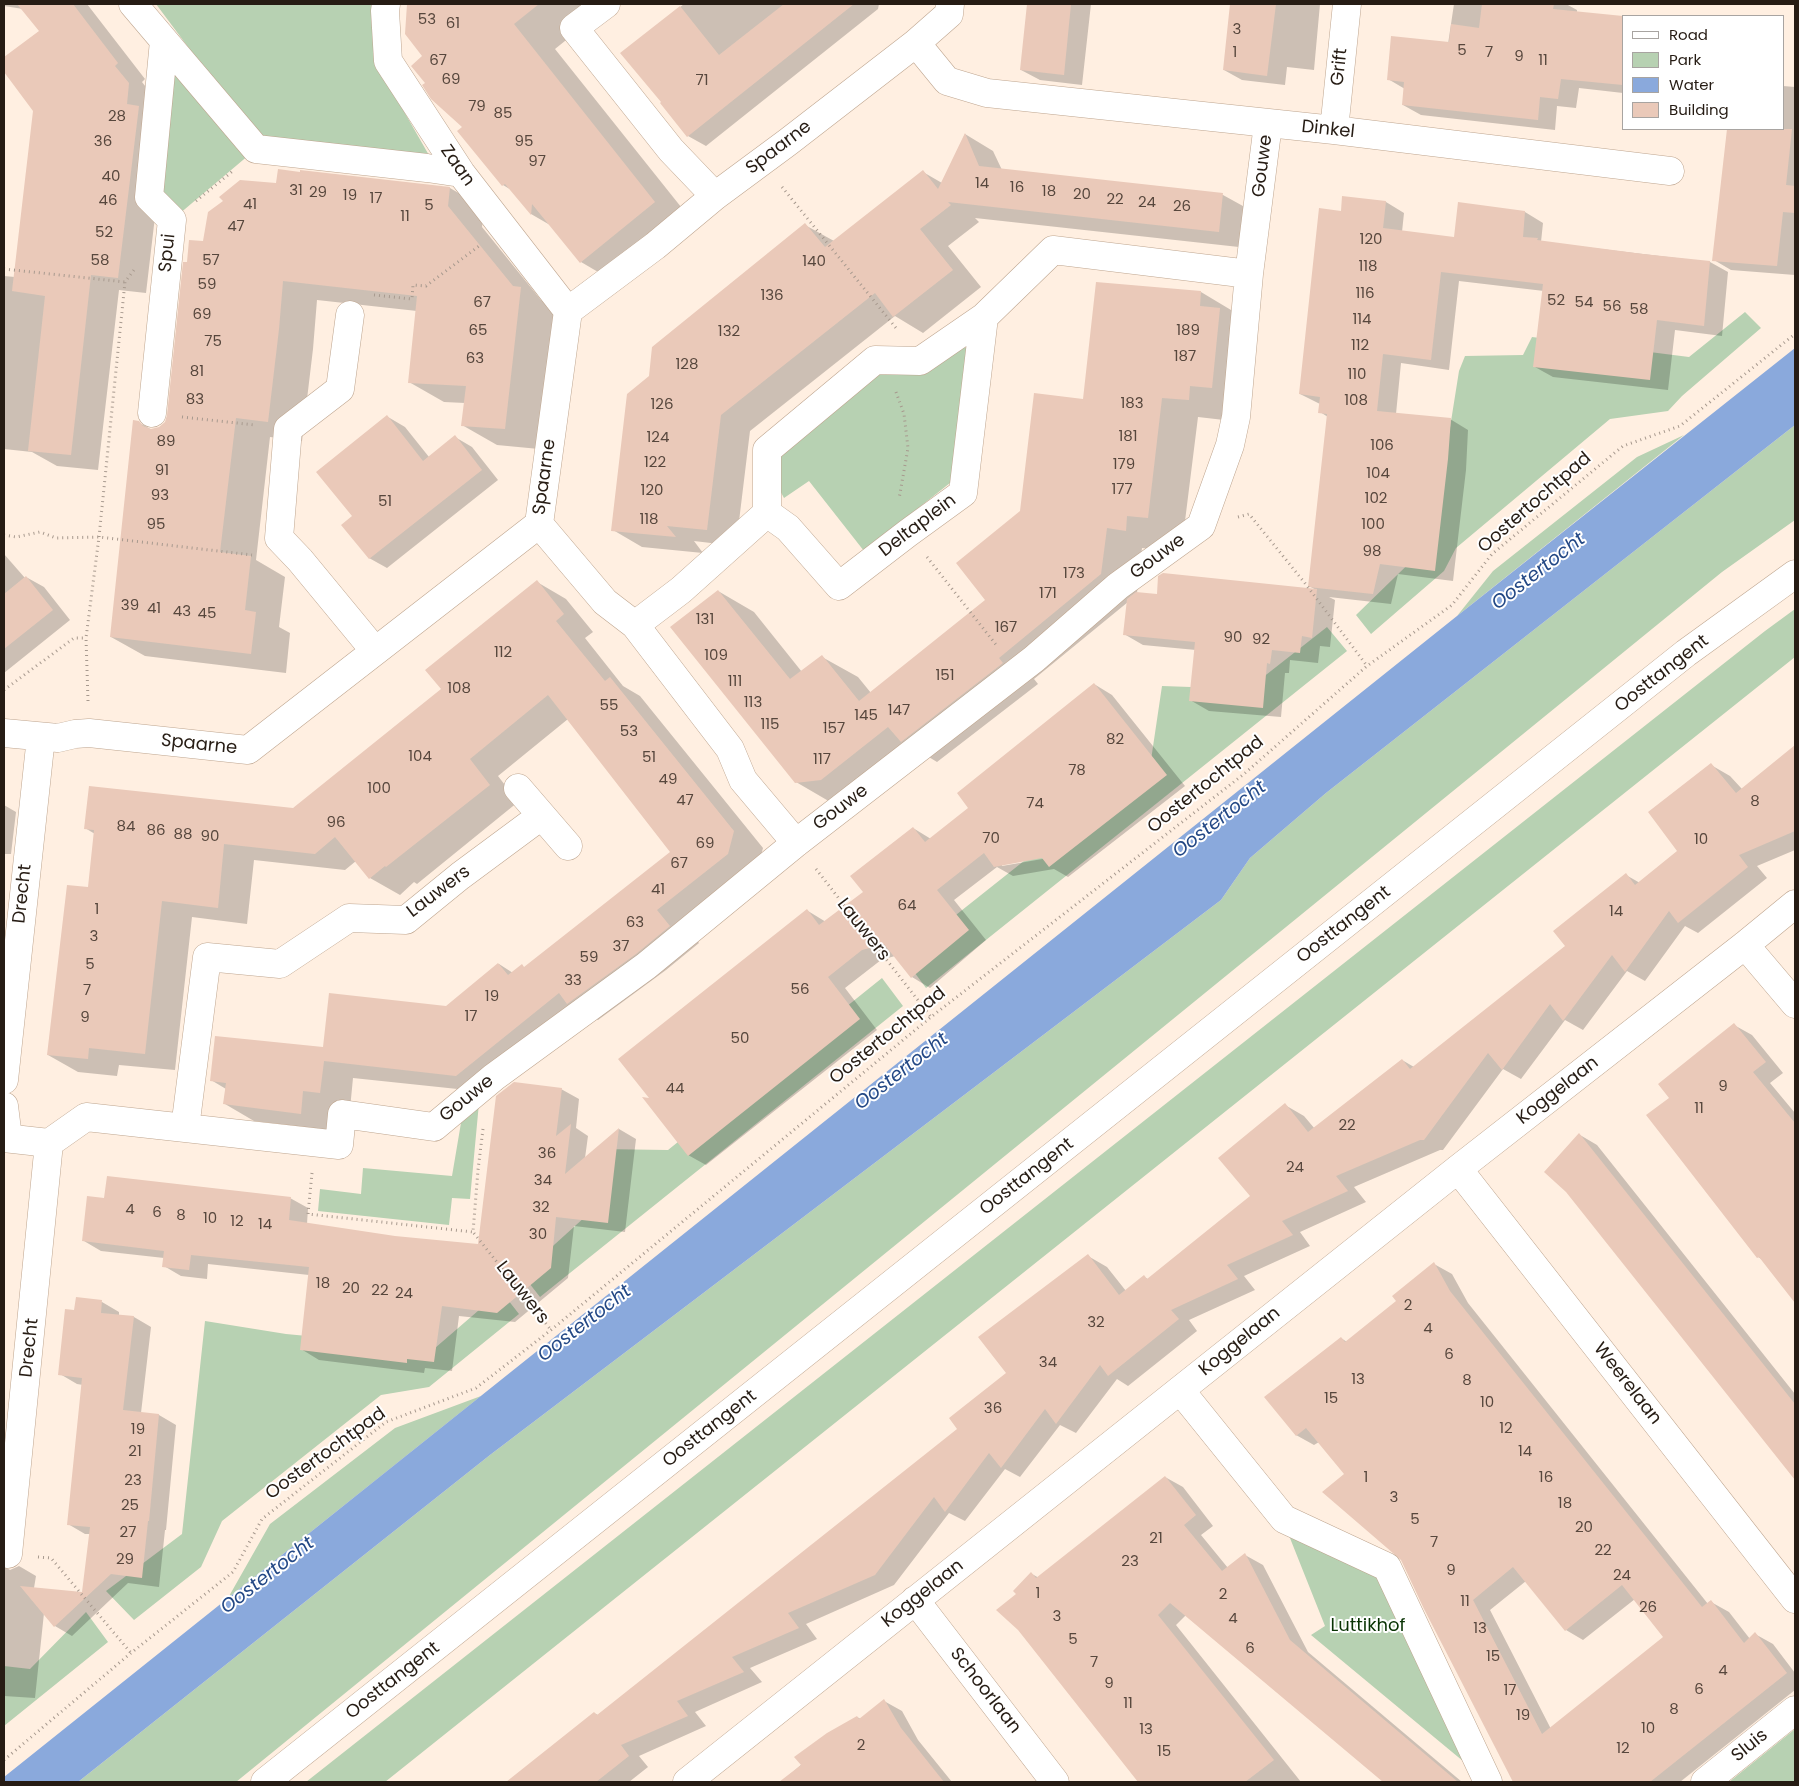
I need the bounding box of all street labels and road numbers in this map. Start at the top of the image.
street label: Grift [1327,47,1353,87]
street label: Spaarne [742,116,816,180]
street label: Dinkel [1300,116,1356,144]
street label: Gouwe [1248,133,1278,199]
street label: Zaan [435,141,479,191]
street label: Spui [155,233,181,273]
street label: Spaarne [529,438,561,516]
street label: Oostertochtpad [1474,448,1596,558]
street label: Deltaplein [875,490,961,562]
street label: Gouwe [1126,530,1190,584]
street label: Oosttangent [1611,631,1713,717]
street label: Spaarne [160,730,238,760]
street label: Oostertochtpad [1144,732,1268,838]
street label: Gouwe [809,780,873,836]
street label: Lauwers [403,861,475,923]
street label: Drecht [9,863,37,925]
street label: Oosttangent [1293,882,1395,968]
street label: Lauwers [832,894,894,966]
street label: Oostertochtpad [826,983,950,1089]
street label: Koggelaan [1513,1052,1603,1130]
street label: Gouwe [436,1071,498,1127]
street label: Oosttangent [976,1134,1078,1220]
street label: Lauwers [491,1257,553,1329]
street label: Koggelaan [1195,1303,1285,1381]
street label: Drecht [16,1317,44,1379]
street label: Weerelaan [1588,1339,1666,1429]
street label: Oosttangent [659,1386,761,1472]
street label: Oostertochtpad [262,1403,390,1505]
street label: Koggelaan [878,1555,968,1633]
street label: Oosttangent [342,1638,444,1724]
street label: Schoorlaan [945,1644,1025,1738]
street label: Sluis [1728,1725,1772,1767]

